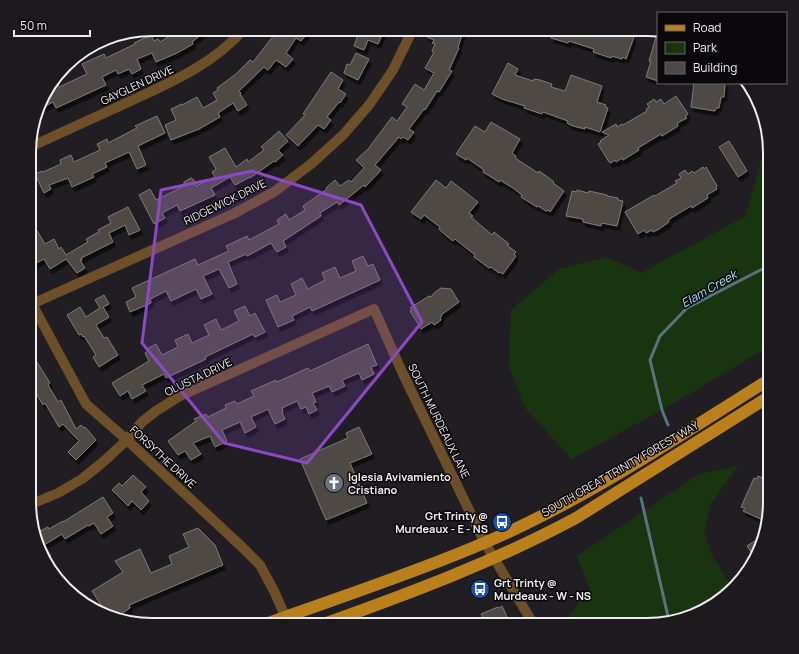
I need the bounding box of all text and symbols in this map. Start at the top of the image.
scale bar [14,12,90,38]
legend [657,12,787,84]
text: 50 m [20,17,47,34]
text: Road [693,19,721,36]
text: Park [693,39,718,56]
text: Building [693,59,737,76]
street label: GAYGLEN DRIVE [98,61,176,108]
street label: RIDGEWICK DRIVE [181,175,269,228]
water label: Elam Creek [678,265,741,311]
street label: OLUSTA DRIVE [162,354,234,399]
street label: SOUTH MURDEAUX LANE [405,361,474,481]
street label: SOUTH GREAT TRINITY FOREST WAY [539,417,702,520]
street label: FORSYTHE DRIVE [127,422,200,491]
place label: Iglesia Avivamiento Cristiano [348,469,451,497]
church icon: Iglesia Avivamiento Cristiano [323,472,345,494]
place label: Grt Trinty @ Murdeaux - E - NS [395,508,488,536]
bus stop icon: Grt Trinty @ Murdeaux - E - NS [491,511,513,533]
place label: Grt Trinty @ Murdeaux - W - NS [494,575,591,603]
bus stop icon: Grt Trinty @ Murdeaux - W - NS [469,578,491,600]

